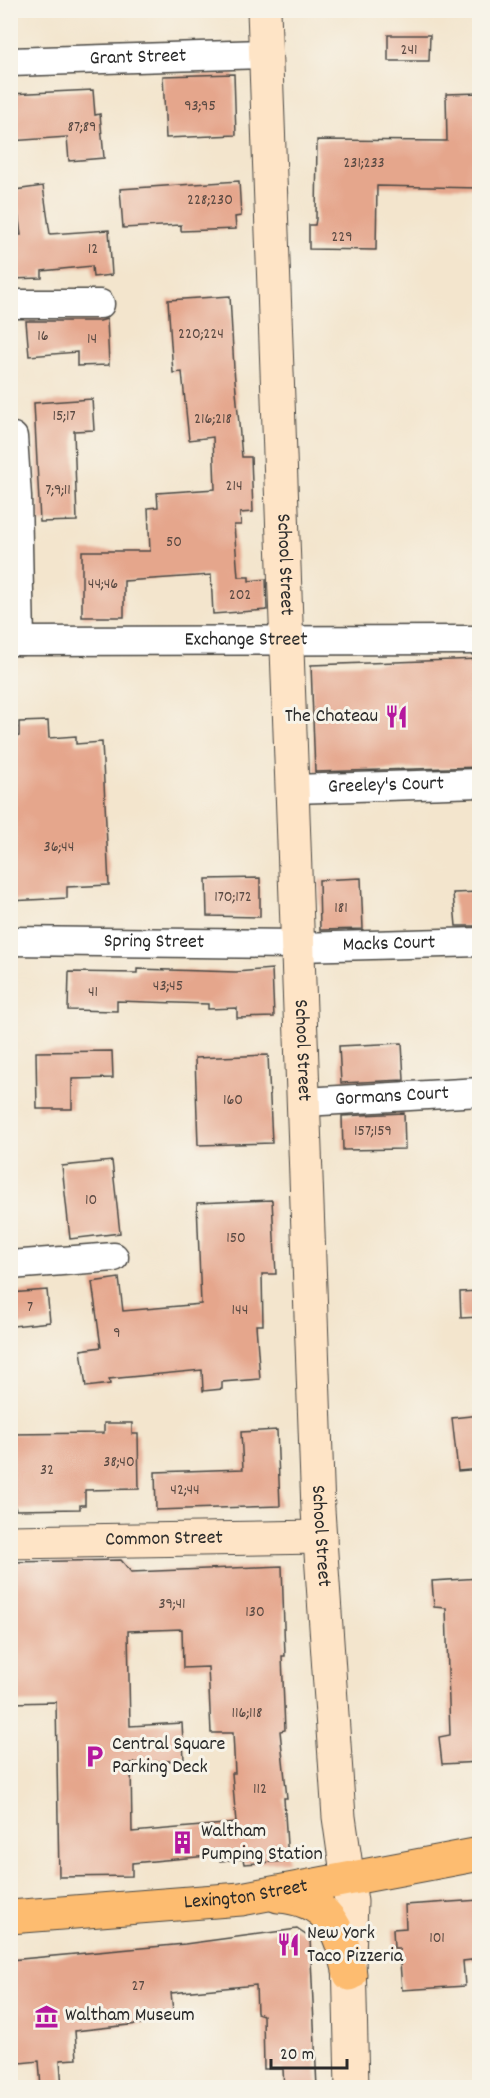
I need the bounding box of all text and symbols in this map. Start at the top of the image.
house number: 241 [400,39,418,62]
street label: Grant Street [89,42,187,73]
house number: 93;95 [184,95,216,118]
house number: 87;89 [68,116,96,139]
house number: 231;233 [343,152,385,175]
house number: 228;230 [187,189,233,212]
house number: 229 [331,226,353,249]
house number: 12 [88,238,98,261]
house number: 220;224 [178,323,224,346]
house number: 16 [37,325,49,348]
house number: 14 [87,328,97,351]
house number: 15;17 [52,405,76,428]
house number: 216;218 [194,408,232,431]
house number: 214 [225,475,243,498]
house number: 7;9;11 [45,479,71,502]
street label: School Street [268,513,300,616]
house number: 50 [166,531,182,554]
house number: 44;46 [88,573,118,596]
house number: 202 [229,584,251,607]
street label: Exchange Street [184,626,308,655]
place label: The Chateau [285,703,378,731]
restaurant icon: The Chateau [383,704,409,730]
street label: Greeley's Court [328,770,444,802]
house number: 36;44 [44,836,74,859]
house number: 170;172 [214,886,252,909]
house number: 181 [334,897,348,920]
street label: Spring Street [104,928,204,957]
street label: Macks Court [342,929,436,960]
house number: 43;45 [153,975,183,998]
house number: 41 [88,981,98,1004]
street label: School Street [286,999,317,1102]
street label: Gormans Court [334,1080,450,1114]
house number: 160 [223,1089,243,1112]
house number: 157;159 [354,1120,392,1143]
house number: 10 [85,1189,97,1212]
house number: 150 [226,1227,246,1250]
house number: 7 [27,1296,33,1319]
house number: 144 [232,1299,248,1322]
house number: 9 [113,1322,121,1345]
house number: 38;40 [103,1451,135,1474]
house number: 32 [40,1459,54,1482]
house number: 42;44 [170,1479,200,1502]
street label: School Street [303,1485,337,1588]
street label: Common Street [105,1525,223,1554]
house number: 39;41 [158,1593,186,1616]
house number: 130 [245,1601,265,1624]
house number: 116;118 [232,1702,262,1725]
place label: Central Square Parking Deck [112,1731,226,1782]
parking icon: Central Square Parking Deck [81,1744,107,1770]
house number: 112 [253,1778,267,1801]
place label: Waltham Pumping Station [201,1818,323,1869]
building icon: Waltham Pumping Station [170,1830,196,1856]
street label: Lexington Street [183,1873,310,1917]
place label: New York Taco Pizzeria [307,1920,404,1971]
house number: 101 [429,1927,445,1950]
restaurant icon: New York Taco Pizzeria [276,1932,302,1958]
house number: 27 [131,1975,145,1998]
place label: Waltham Museum [65,2002,195,2030]
museum icon: Waltham Museum [34,2003,60,2029]
scale bar [271,2032,348,2070]
text: 20 m [280,2043,314,2068]

